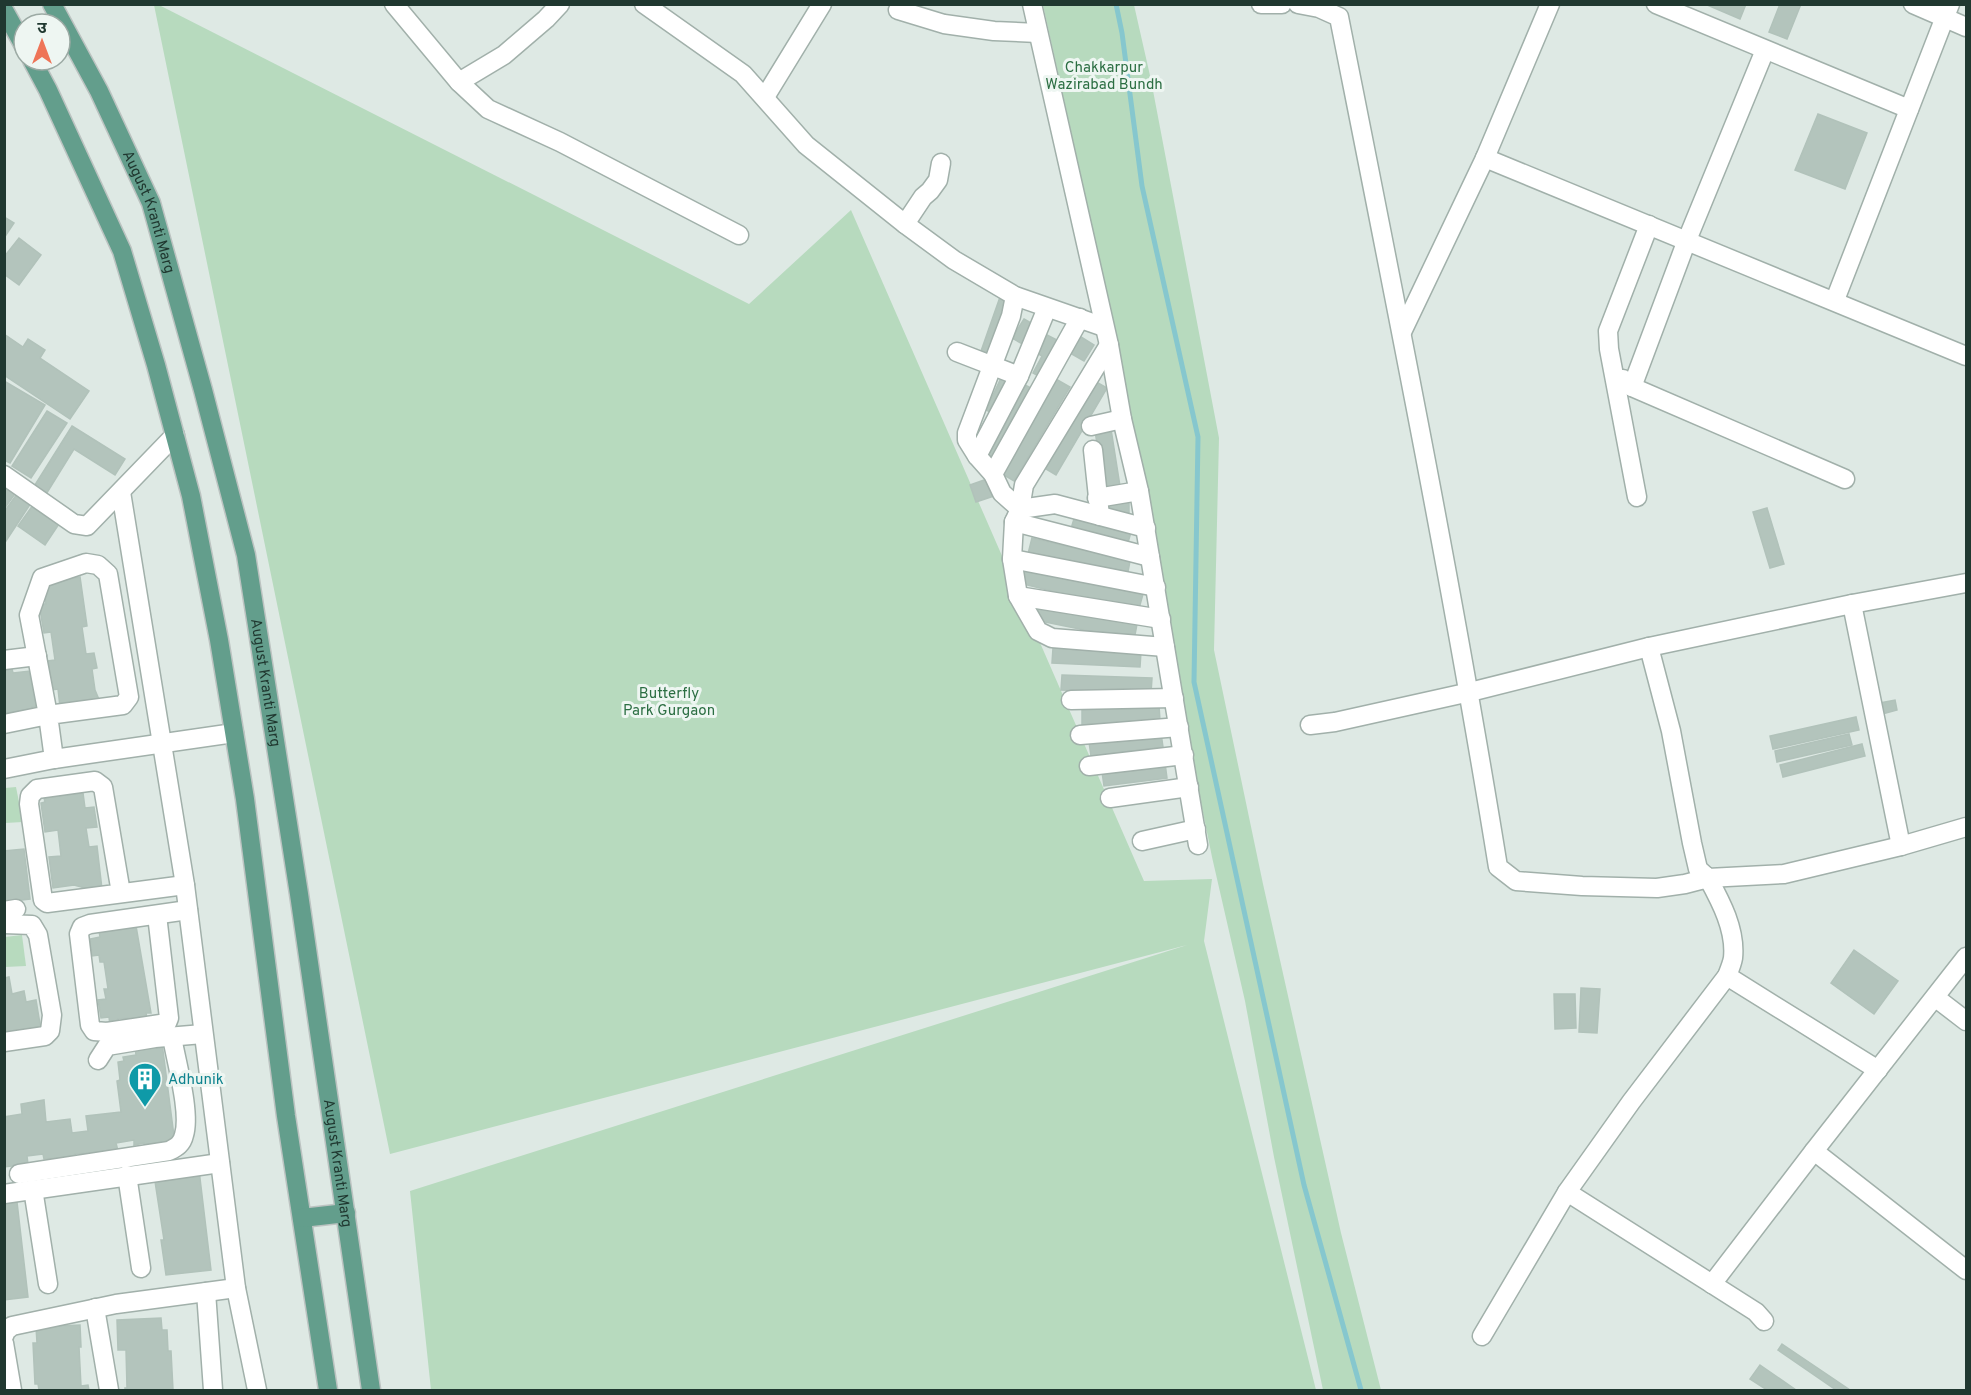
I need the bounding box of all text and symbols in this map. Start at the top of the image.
north arrow [12,12,72,72]
text: उ [37,19,47,39]
park label: Chakkarpur Wazirabad Bundh [1045,59,1163,95]
street label: August Kranti Marg [117,148,178,276]
street label: August Kranti Marg [245,617,284,748]
park label: Butterfly Park Gurgaon [623,685,715,721]
building icon: Adhunik [127,1061,163,1108]
place label: Adhunik [168,1071,224,1090]
street label: August Kranti Marg [318,1098,355,1229]

